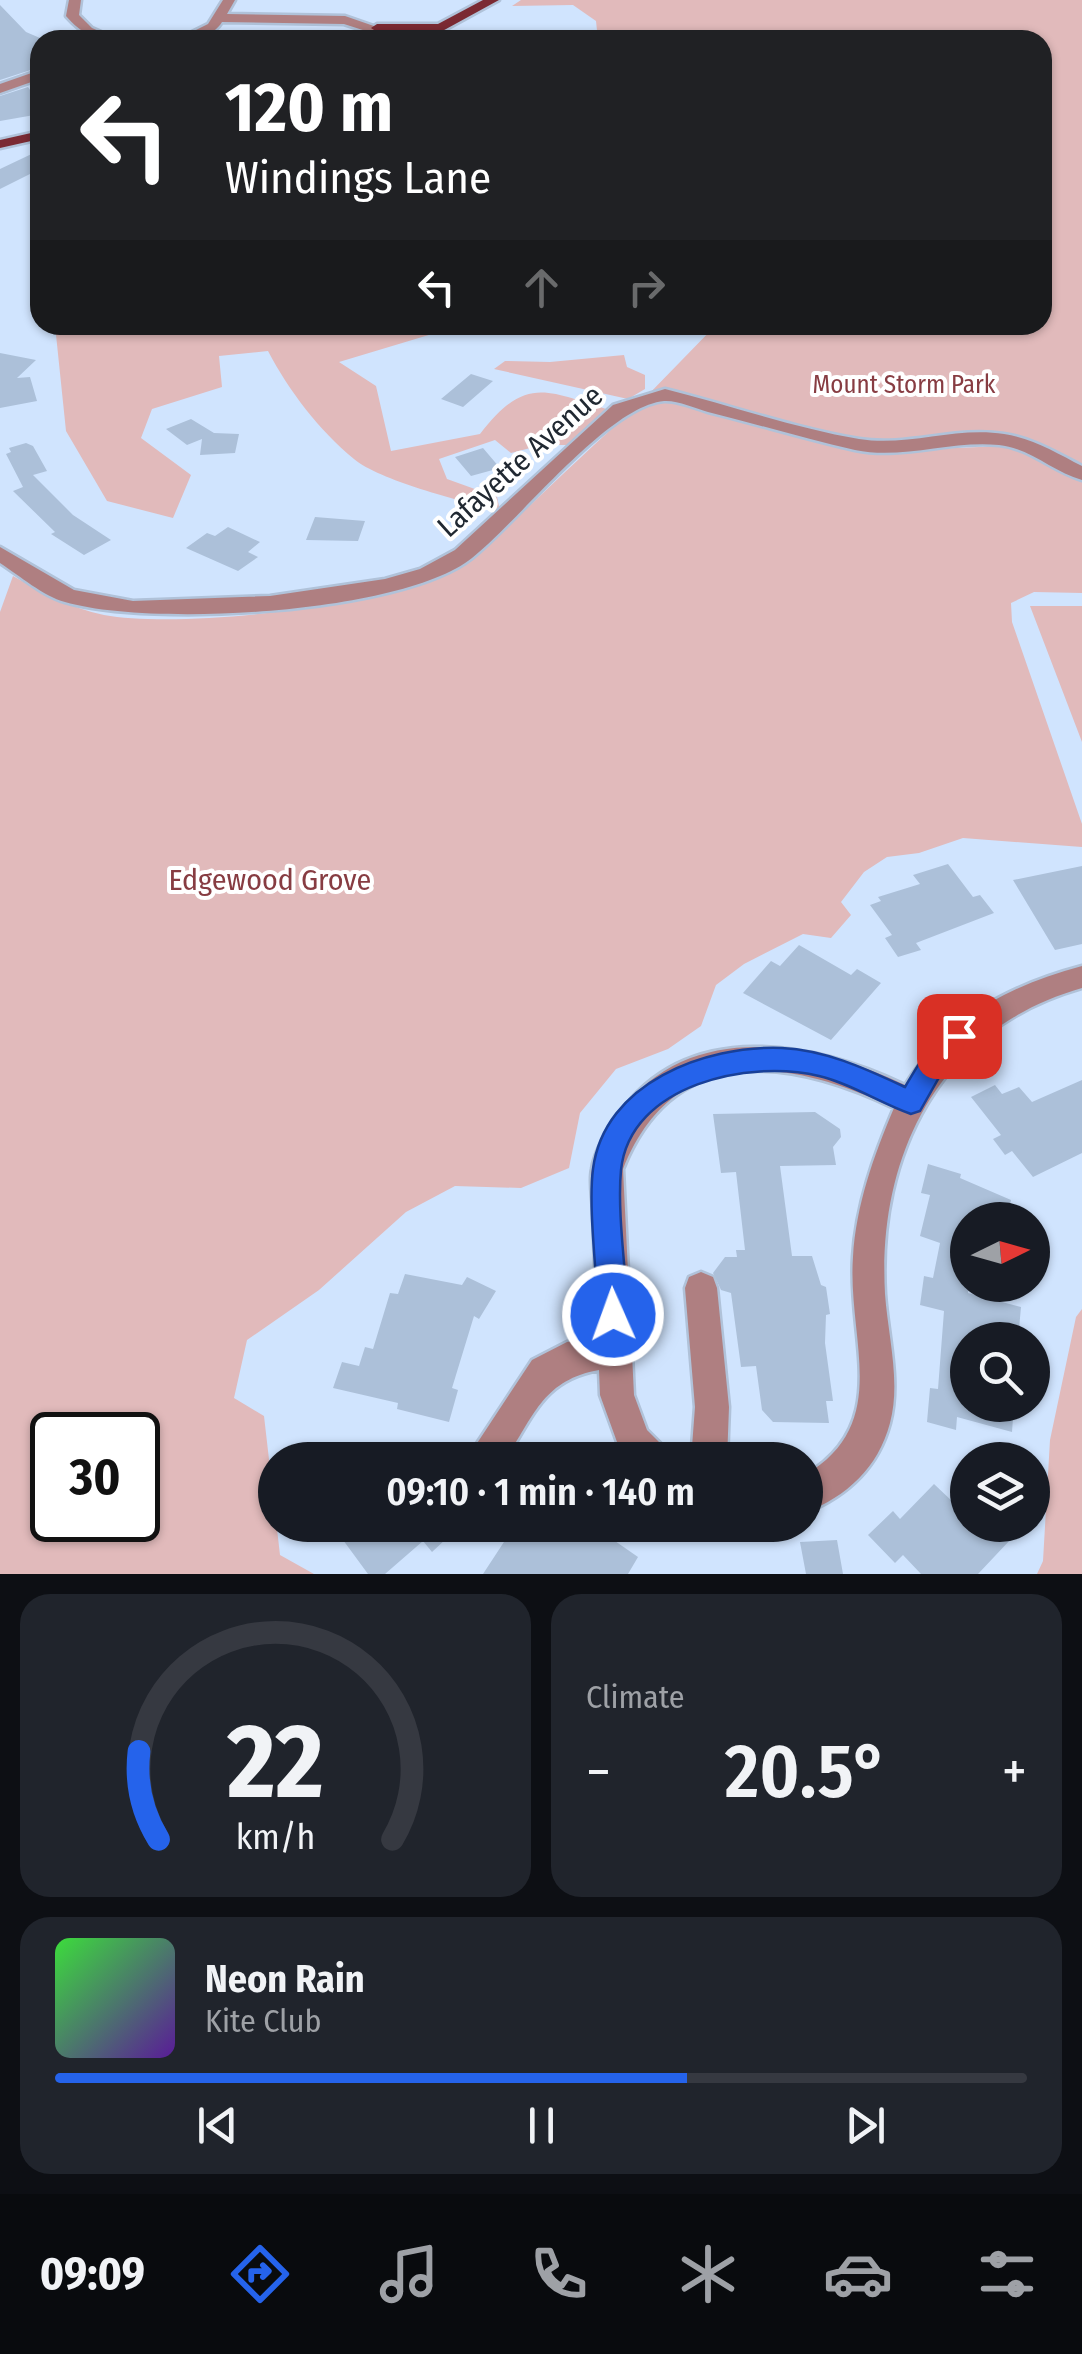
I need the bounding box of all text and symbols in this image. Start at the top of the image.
text: 120 m [225,66,393,150]
icon: left [60,70,190,200]
text: Windings Lane [225,151,491,205]
icon: left [409,260,464,315]
icon: ahead [514,260,569,315]
icon: right [619,260,674,315]
park label: Mount Storm Park [813,370,996,400]
street label: Lafayette Avenue [430,377,610,545]
park label: Edgewood Grove [169,862,371,898]
pin [917,994,1002,1079]
icon: arrive [932,1009,987,1064]
north arrow [950,1202,1050,1302]
map controls [950,1202,1050,1542]
position arrow [561,1263,665,1367]
button: search [950,1322,1050,1422]
speed limit sign: 30 [30,1412,160,1542]
button: layers [950,1442,1050,1542]
text: 09:10 · 1 min · 140 m [386,1469,695,1515]
text: Climate [586,1678,685,1716]
text: 22 [226,1700,324,1825]
text: 20.5° [725,1727,888,1817]
text: − [586,1739,611,1805]
text: + [1002,1739,1027,1805]
text: km/h [236,1816,315,1858]
text: Neon Rain [205,1956,365,2002]
text: Kite Club [205,2002,321,2040]
icon: previous [190,2098,245,2153]
icon: pause [514,2098,569,2153]
icon: next [838,2098,893,2153]
icon: directions [225,2239,295,2309]
icon: music [374,2239,444,2309]
icon: phone [524,2239,594,2309]
icon: climate [673,2239,743,2309]
icon: car [823,2239,893,2309]
icon: filters [972,2239,1042,2309]
text: 09:09 [40,2247,145,2301]

